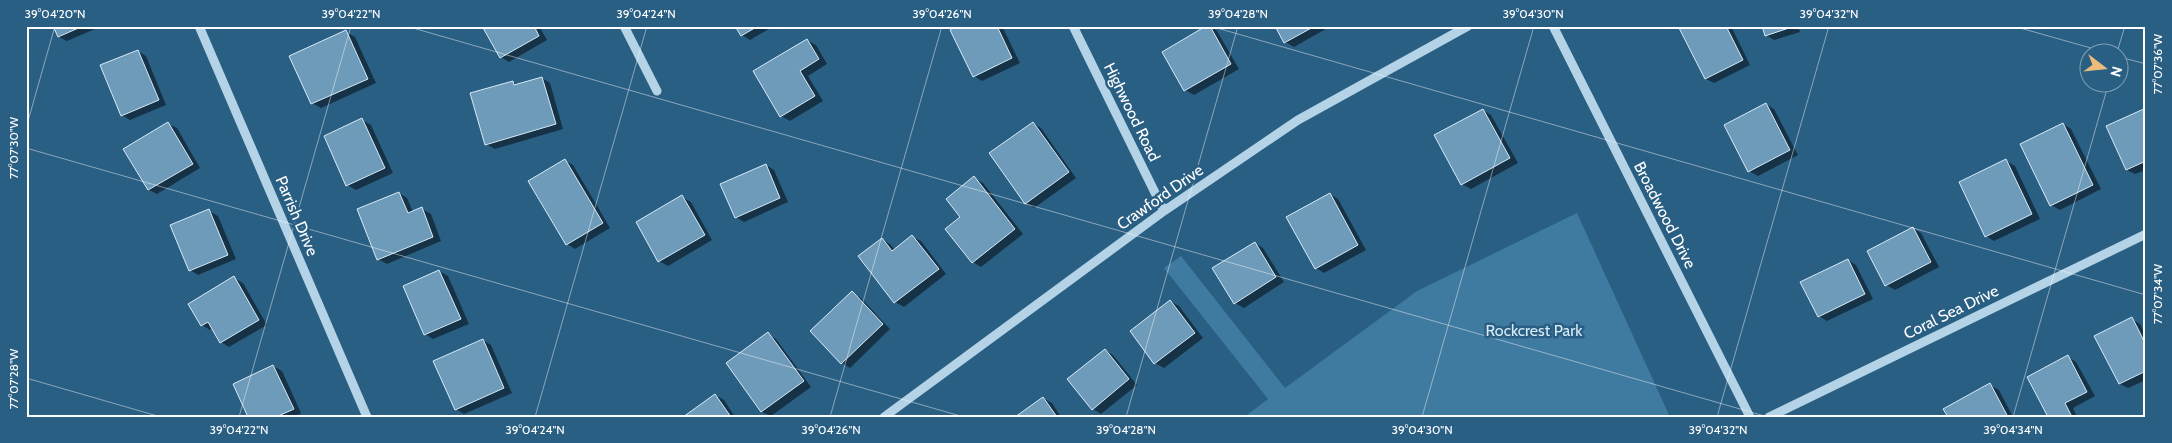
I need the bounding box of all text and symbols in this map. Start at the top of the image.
text: 39°04'20"N [24,6,86,21]
text: 39°04'22"N [322,6,380,21]
text: 39°04'24"N [616,6,676,21]
text: 39°04'26"N [912,6,972,21]
text: 39°04'28"N [1208,6,1268,21]
text: 39°04'30"N [1502,6,1564,21]
text: 39°04'32"N [1799,6,1859,21]
text: 77°07'36"W [2150,33,2165,94]
north arrow [2080,42,2130,92]
street label: Highwood Road [1100,60,1164,164]
text: N [2106,64,2127,79]
text: 77°07'30"W [6,116,21,179]
street label: Broadwood Drive [1630,158,1700,272]
street label: Crawford Drive [1113,160,1207,234]
street label: Parrish Drive [272,173,322,259]
text: 77°07'34"W [2150,263,2165,324]
street label: Coral Sea Drive [1900,281,2002,343]
park label: Rockcrest Park [1486,321,1583,340]
text: 77°07'28"W [6,348,21,409]
text: 39°04'22"N [210,422,268,437]
text: 39°04'24"N [505,422,565,437]
text: 39°04'26"N [801,422,861,437]
text: 39°04'28"N [1096,422,1156,437]
text: 39°04'30"N [1391,422,1453,437]
text: 39°04'32"N [1688,422,1748,437]
text: 39°04'34"N [1983,422,2043,437]

